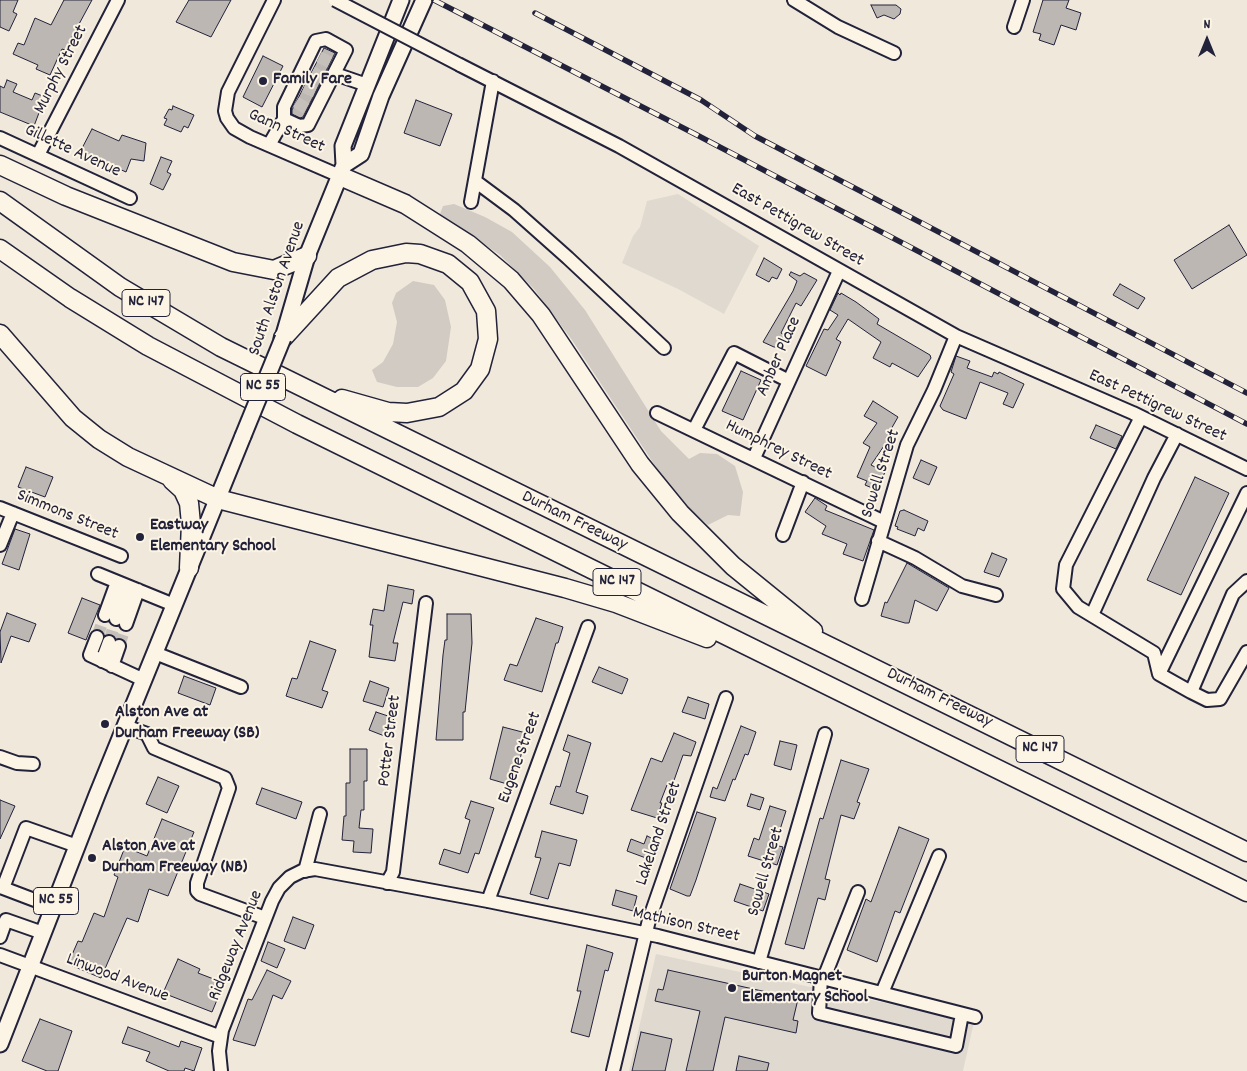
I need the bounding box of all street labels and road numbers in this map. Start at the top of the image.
street label: Murphy Street [30,22,94,118]
street label: Gann Street [244,105,328,159]
street label: Gillette Avenue [21,120,123,184]
street label: East Pettigrew Street [727,179,867,273]
street label: South Alston Avenue [245,219,311,359]
road number: NC 147 [122,290,170,316]
street label: Amber Place [753,314,807,400]
street label: East Pettigrew Street [1085,366,1229,448]
road number: NC 55 [240,374,286,401]
street label: Humphrey Street [721,416,835,486]
street label: Sowell Street [858,427,906,521]
street label: Simmons Street [13,486,121,546]
street label: Durham Freeway [518,487,630,557]
road number: NC 147 [593,568,641,596]
street label: Durham Freeway [883,664,995,734]
street label: Potter Street [375,694,407,788]
street label: Eugene Street [494,709,548,807]
road number: NC 147 [1016,736,1064,762]
street label: Lakeland Street [632,779,688,889]
street label: Sowell Street [744,825,790,919]
road number: NC 55 [34,888,78,914]
street label: Ridgeway Avenue [205,888,269,1004]
street label: Mathison Street [630,903,742,949]
street label: Linwood Avenue [63,949,171,1009]

